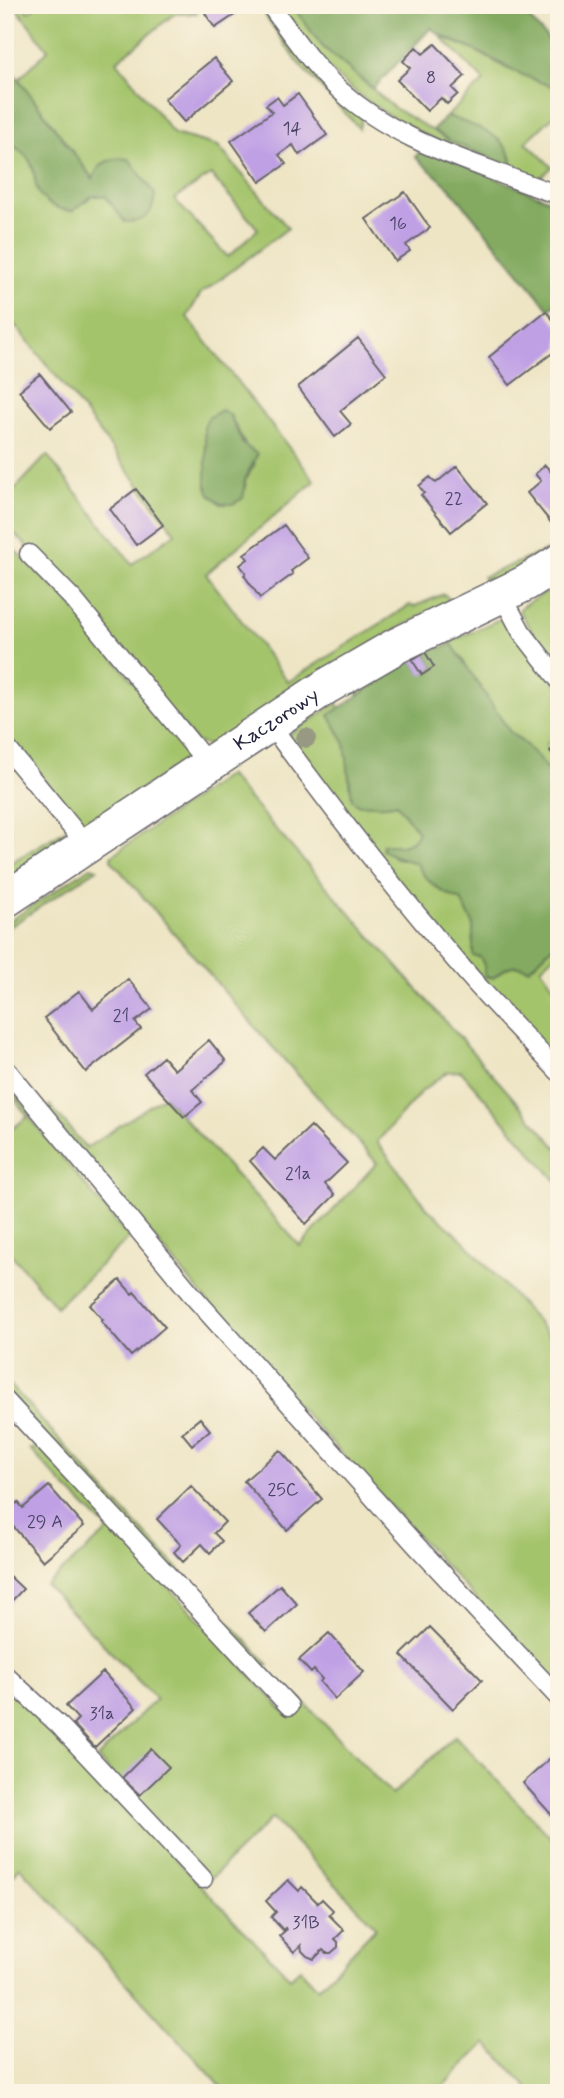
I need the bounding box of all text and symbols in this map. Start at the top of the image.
house number: 8 [426,66,436,90]
house number: 14 [283,117,302,141]
house number: 16 [389,212,407,236]
house number: 22 [445,487,463,511]
street label: Kaczorowy [229,681,324,758]
house number: 21 [113,1004,129,1028]
house number: 21a [285,1162,311,1186]
house number: 25C [267,1478,299,1502]
house number: 29 A [27,1510,63,1534]
house number: 31a [89,1702,115,1726]
house number: 31B [292,1911,320,1935]

